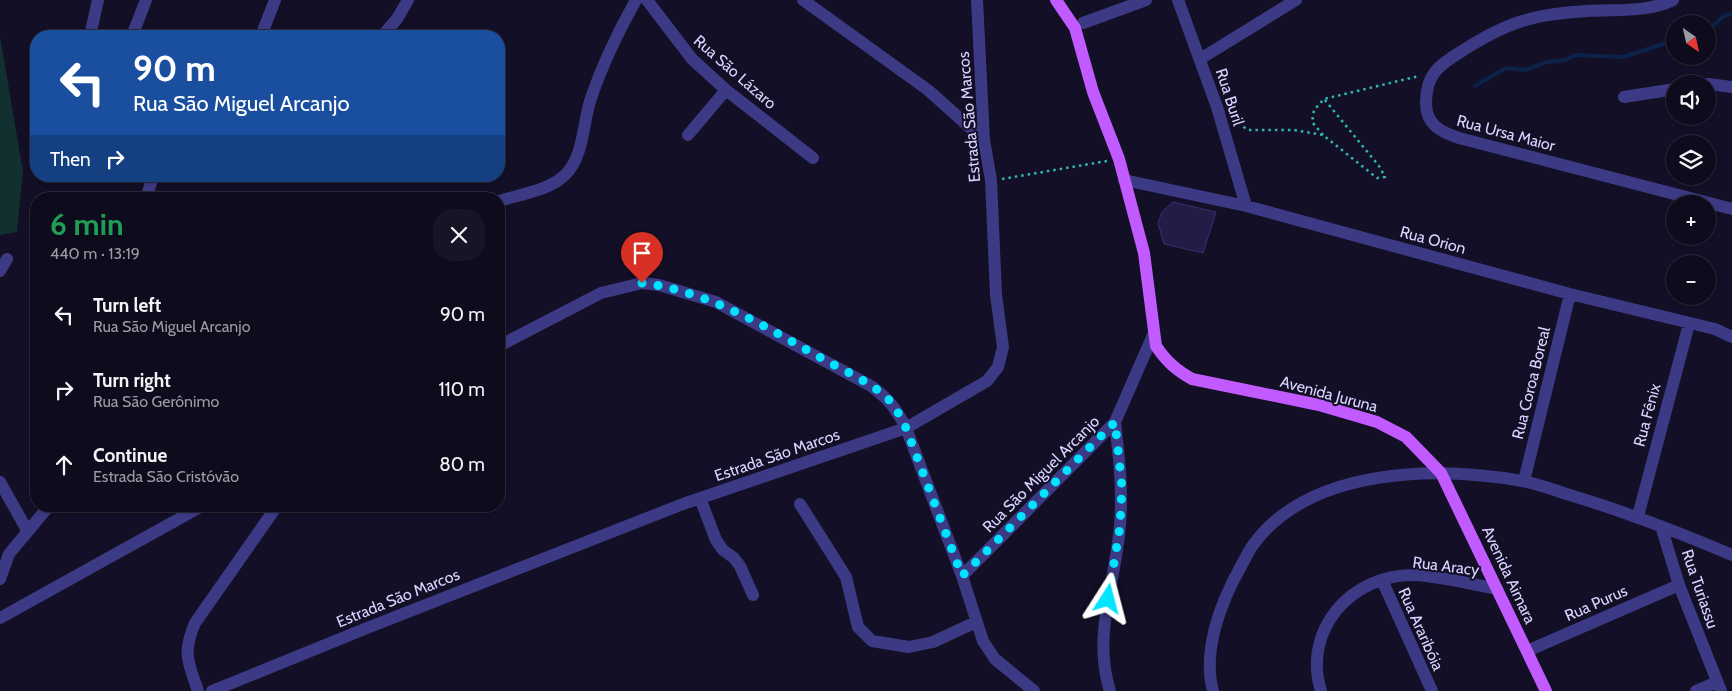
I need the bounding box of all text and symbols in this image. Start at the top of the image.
north arrow [1666,15,1716,65]
map controls [1666,15,1716,305]
street label: Rua São Lázaro [690,31,780,113]
text: 90 m [133,47,216,90]
icon: left [50,50,115,115]
street label: Estrada São Marcos [954,51,984,183]
street label: Rua Buril [1212,66,1248,128]
button: sound [1666,75,1716,125]
text: Rua São Miguel Arcanjo [133,90,350,117]
street label: Rua Ursa Maior [1455,111,1558,156]
button: layers [1666,135,1716,185]
icon: right [101,145,129,173]
text: Then [50,148,91,171]
button: + [1666,195,1716,245]
text: 6 min [50,206,123,243]
button: close [433,209,485,261]
street label: Rua Orion [1398,222,1468,258]
pin [621,232,663,283]
icon: arrive [628,239,656,267]
text: 440 m · 13:19 [50,244,140,263]
button: − [1666,255,1716,305]
text: Turn left [93,294,161,317]
icon: left [50,301,78,329]
text: 90 m [440,303,485,326]
text: Rua São Miguel Arcanjo [93,317,250,336]
street label: Rua Coroa Boreal [1508,325,1554,441]
text: Turn right [93,369,171,392]
street label: Avenida Juruna [1278,372,1380,416]
icon: right [50,376,78,404]
text: 110 m [438,378,485,401]
street label: Rua Fênix [1629,381,1665,449]
text: Rua São Gerônimo [93,392,219,411]
street label: Rua São Miguel Arcanjo [979,411,1104,536]
street label: Estrada São Marcos [712,425,842,485]
text: Continue [93,444,167,467]
icon: ahead [50,451,78,479]
text: 80 m [439,453,485,476]
text: Estrada São Cristóvão [93,467,239,486]
street label: Avenida Aimara [1478,523,1540,627]
street label: Rua Turiassu [1678,547,1722,631]
street label: Rua Aracy [1412,552,1480,580]
street label: Estrada São Marcos [334,565,463,631]
position arrow [1081,572,1133,624]
street label: Rua Purus [1562,581,1631,625]
street label: Rua Araribóia [1394,585,1448,674]

